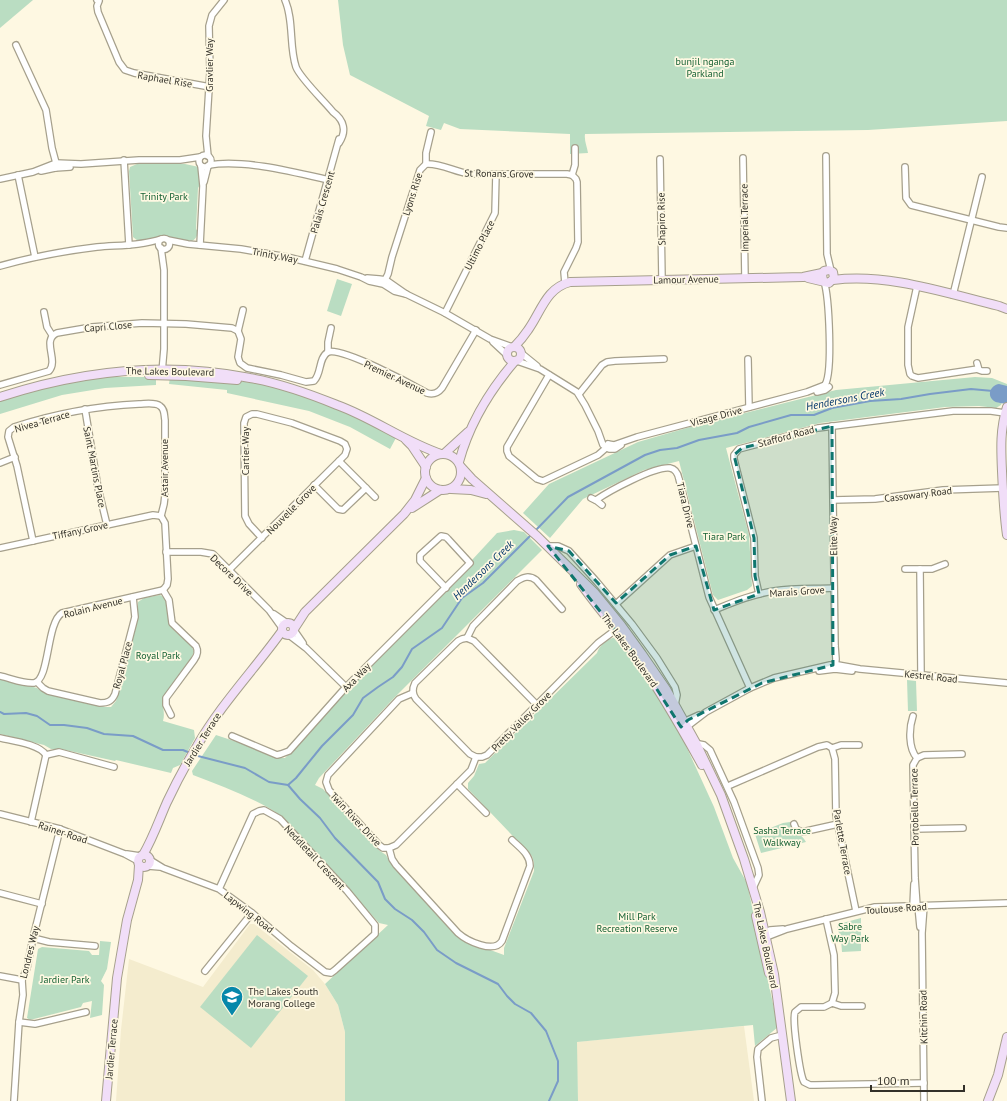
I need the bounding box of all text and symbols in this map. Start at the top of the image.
street label: Gravlier Way [203,38,216,92]
park label: bunjil nganga Parkland [676,55,734,80]
street label: Raphael Rise [137,68,193,91]
street label: St Ronans Grove [464,166,534,181]
street label: Palais Crescent [307,169,338,235]
street label: Lyons Rise [399,171,426,217]
street label: Imperial Terrace [737,184,752,252]
park label: Trinity Park [140,190,188,203]
street label: Shapiro Rise [655,192,668,246]
street label: Ultimo Place [461,218,498,272]
street label: Trinity Way [251,245,299,266]
street label: Lamour Avenue [653,272,719,287]
street label: Capri Close [84,318,132,335]
street label: Premier Avenue [362,357,428,397]
street label: The Lakes Boulevard [126,364,214,379]
water label: Hendersons Creek [805,384,886,413]
street label: Visage Drive [688,403,743,430]
street label: Nivea Terrace [13,407,71,436]
street label: Stafford Road [756,423,816,450]
street label: Saint Martins Place [80,425,109,509]
street label: Cartier Way [239,426,252,475]
street label: Astair Avenue [158,439,171,497]
street label: Tiara Drive [674,481,697,529]
street label: Nouvelle Grove [264,482,319,537]
street label: Cassowary Road [884,484,953,505]
street label: Elite Way [827,516,840,556]
street label: Tiffany Grove [51,518,109,543]
park label: Tiara Park [703,530,746,543]
water label: Hendersons Creek [450,537,517,603]
street label: Decore Drive [207,552,256,599]
street label: Marais Grove [769,583,825,600]
street label: Rolain Avenue [62,594,124,621]
street label: The Lakes Boulevard [598,611,661,690]
street label: Royal Place [110,640,135,690]
park label: Royal Park [136,649,180,662]
street label: Axa Way [339,660,374,695]
street label: Kestrel Road [904,667,958,686]
street label: Pretty Valley Grove [489,689,554,754]
street label: Jardier Terrace [180,710,224,769]
street label: Portobello Terrace [907,768,922,846]
street label: Twin River Drive [327,790,384,849]
street label: Parlette Terrace [830,808,855,876]
street label: Rainer Road [36,818,89,847]
street label: Neddletail Crescent [281,822,348,893]
park label: Sasha Terrace Walkway [753,824,811,849]
street label: Lapwing Road [221,889,276,936]
street label: Toulouse Road [865,900,927,917]
street label: The Lakes Boulevard [750,901,781,990]
park label: Mill Park Recreation Reserve [597,910,678,935]
park label: Sabre Way Park [831,920,869,945]
street label: Londres Way [17,924,42,980]
park label: Jardier Park [40,973,90,986]
school or university icon: The Lakes South Morang College [219,984,245,1017]
place label: The Lakes South Morang College [248,985,318,1010]
street label: Kitchin Road [917,990,930,1044]
street label: Jardier Terrace [102,1018,121,1081]
scale bar [871,1067,964,1093]
text: 100 m [877,1073,910,1088]

